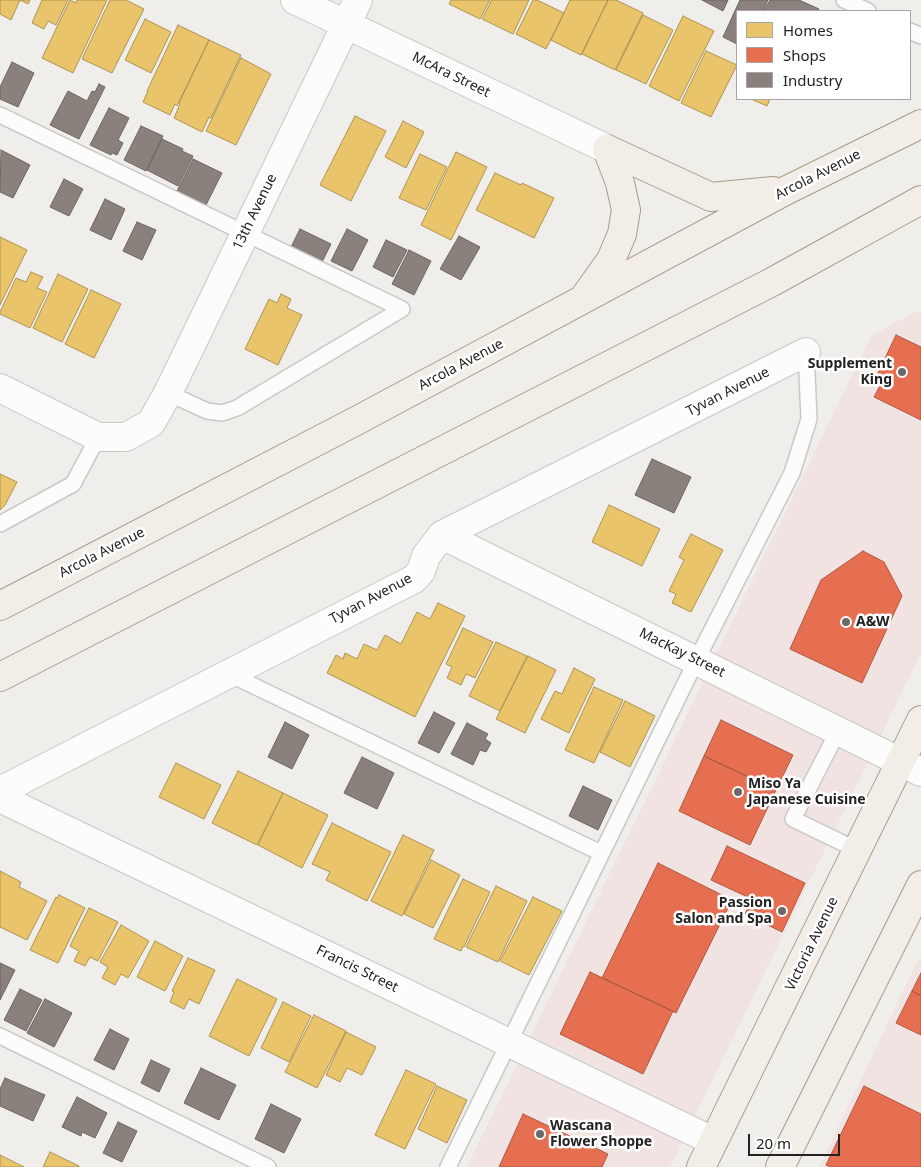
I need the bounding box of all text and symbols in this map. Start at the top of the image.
legend [736,10,911,100]
text: Homes [783,20,833,40]
text: Shops [783,45,826,65]
street label: McAra Street [409,49,493,101]
text: Industry [783,70,842,90]
street label: Arcola Avenue [772,146,864,204]
street label: 13th Avenue [229,171,281,253]
street label: Arcola Avenue [416,336,506,394]
place label: Supplement King [808,356,892,388]
street label: Tyvan Avenue [684,364,772,420]
marker: Supplement King [896,366,908,378]
street label: Arcola Avenue [56,524,148,582]
street label: Tyvan Avenue [327,570,415,628]
place label: A&W [856,614,889,630]
marker: A&W [840,616,852,628]
street label: MacKay Street [636,625,728,681]
place label: Miso Ya Japanese Cuisine [748,776,866,809]
marker: Miso Ya Japanese Cuisine [732,786,744,798]
street label: Victoria Avenue [782,894,842,994]
place label: Passion Salon and Spa [675,895,772,928]
marker: Passion Salon and Spa [776,905,788,917]
street label: Francis Street [313,942,401,996]
place label: Wascana Flower Shoppe [550,1118,652,1150]
scale bar [751,1124,844,1156]
marker: Wascana Flower Shoppe [534,1128,546,1140]
text: 20 m [756,1133,791,1153]

